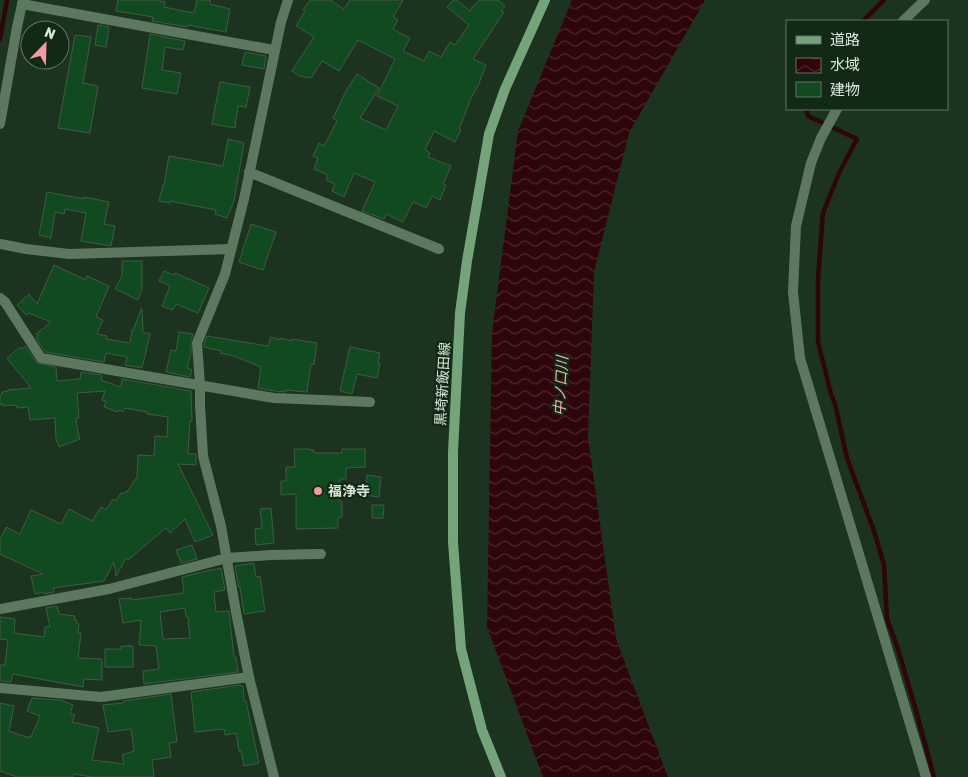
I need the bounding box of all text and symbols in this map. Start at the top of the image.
north arrow [20,20,70,70]
legend [786,20,948,110]
text: N [42,24,58,43]
text: 道路 [830,31,860,49]
text: 水域 [830,56,860,74]
text: 建物 [830,81,860,99]
street label: 黒埼新飯田線 [432,342,454,426]
water label: 中ノ口川 [550,354,572,416]
place label: 福浄寺 [328,483,370,500]
marker: 福浄寺 [312,485,324,497]

